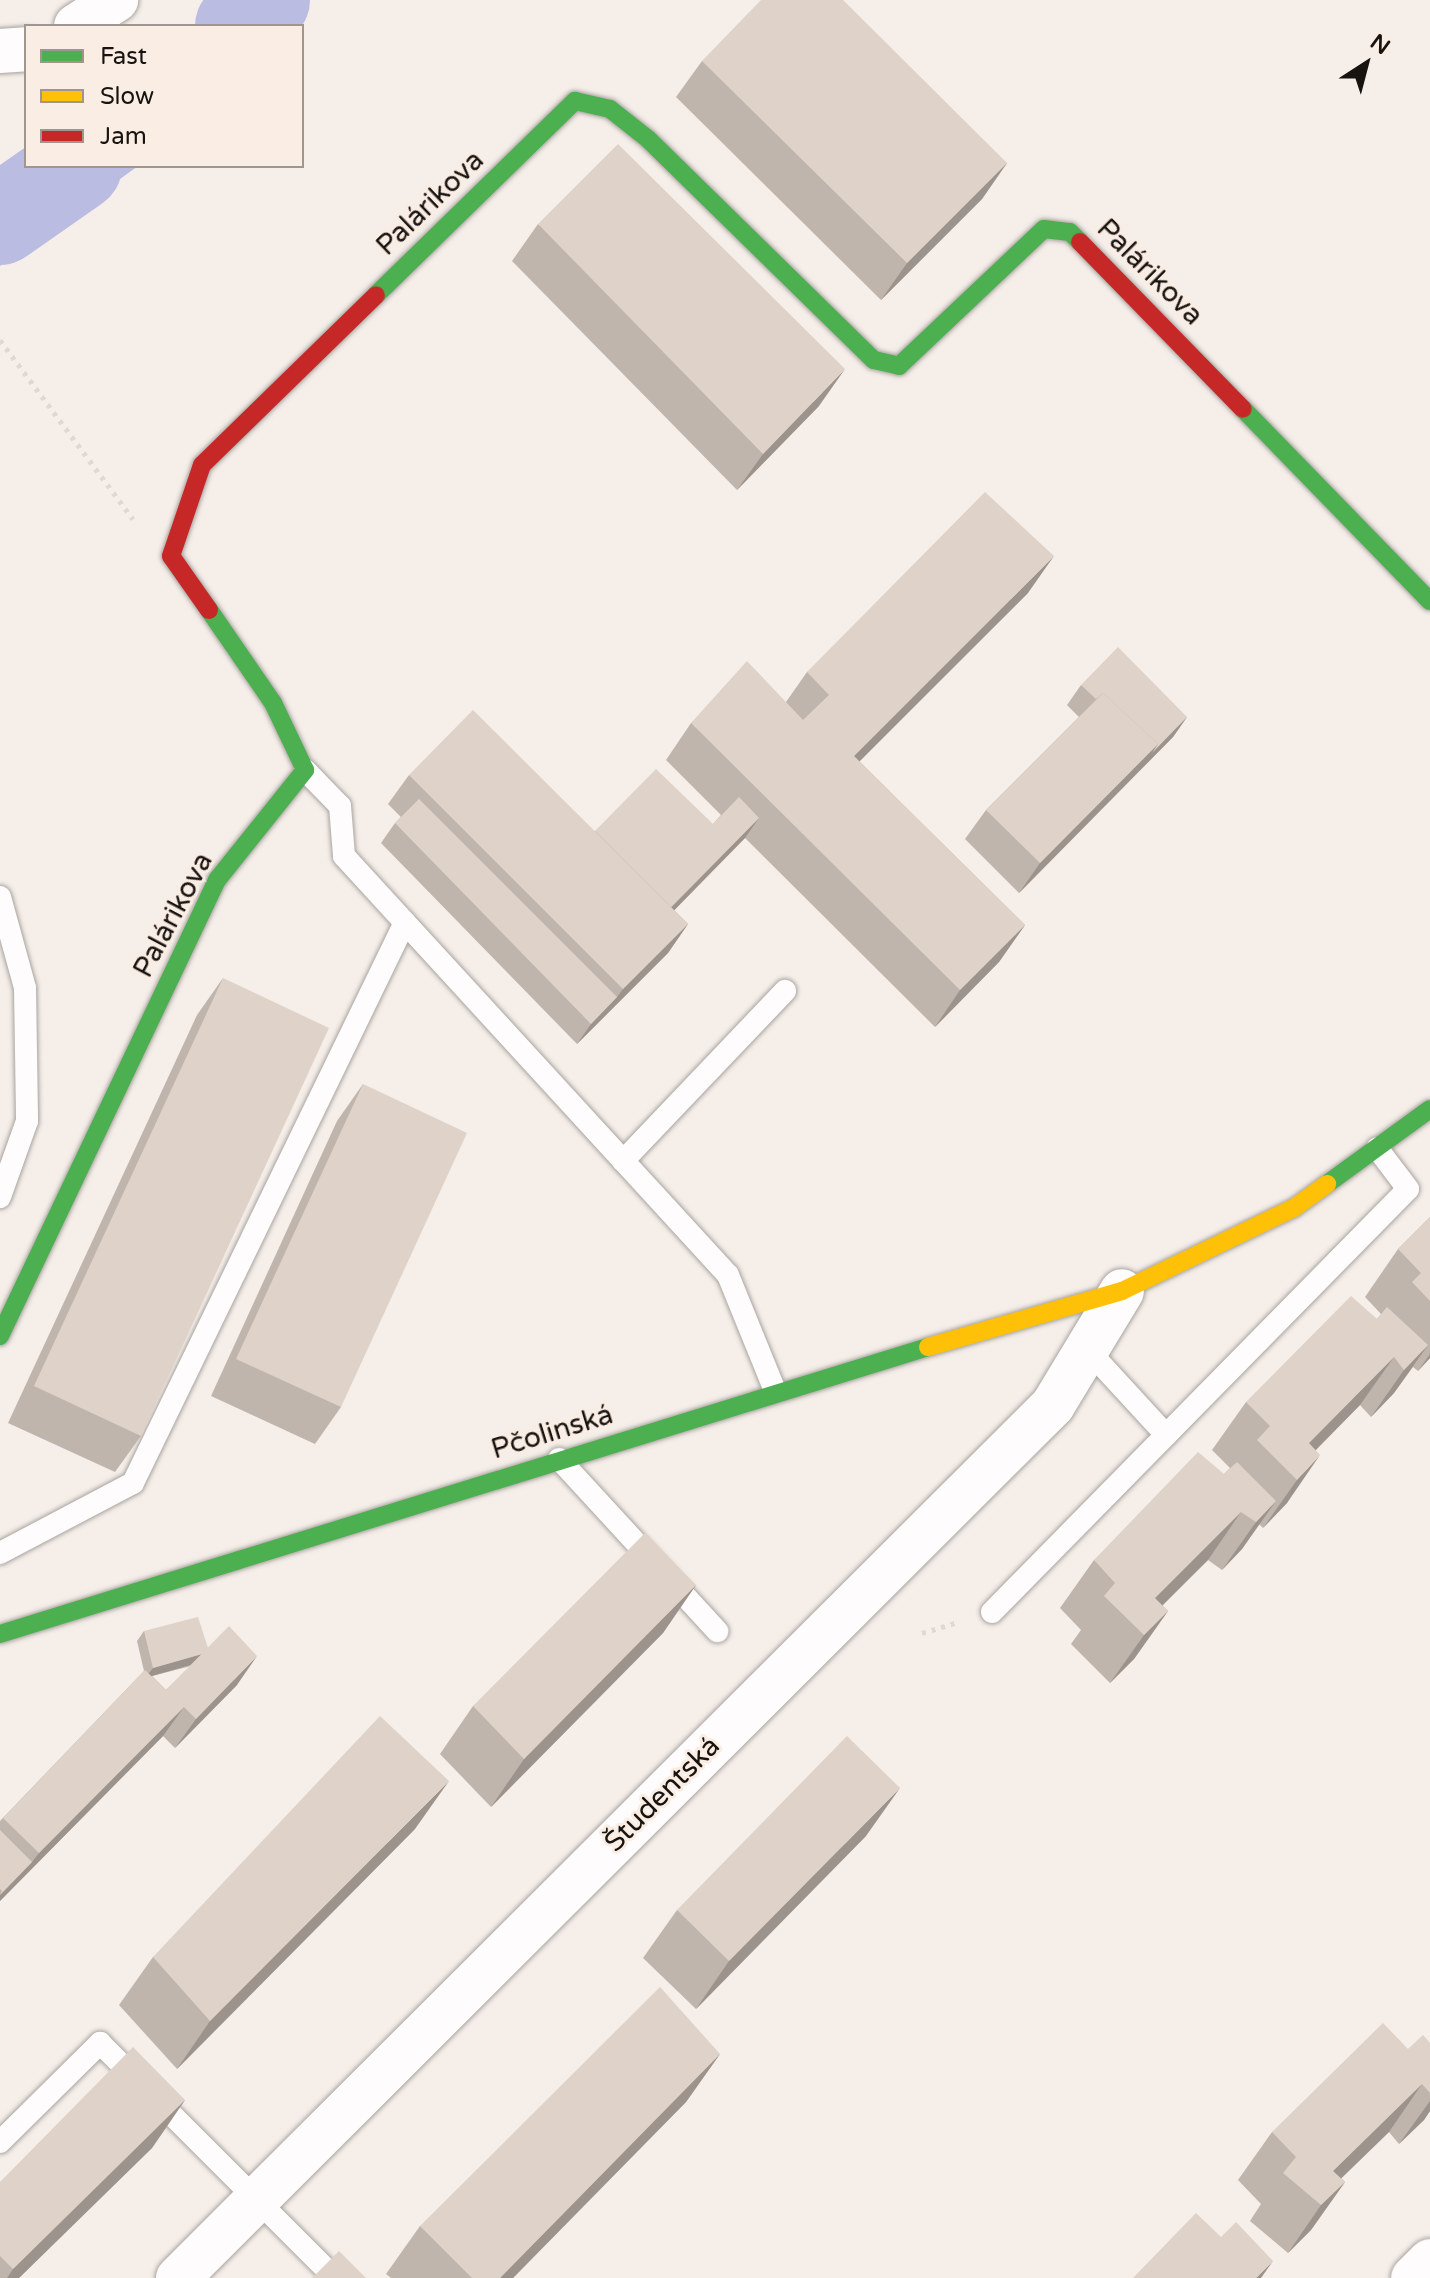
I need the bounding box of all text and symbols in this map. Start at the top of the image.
legend [24,24,304,168]
north arrow [1326,24,1406,104]
text: N [1365,29,1395,60]
text: Fast [100,42,147,71]
text: Slow [100,82,154,111]
text: Jam [100,122,147,151]
street label: Palárikova [369,144,491,262]
street label: Palárikova [1090,212,1210,332]
street label: Palárikova [126,847,220,983]
street label: Pčolinská [487,1398,617,1466]
street label: Študentská [597,1729,727,1859]

